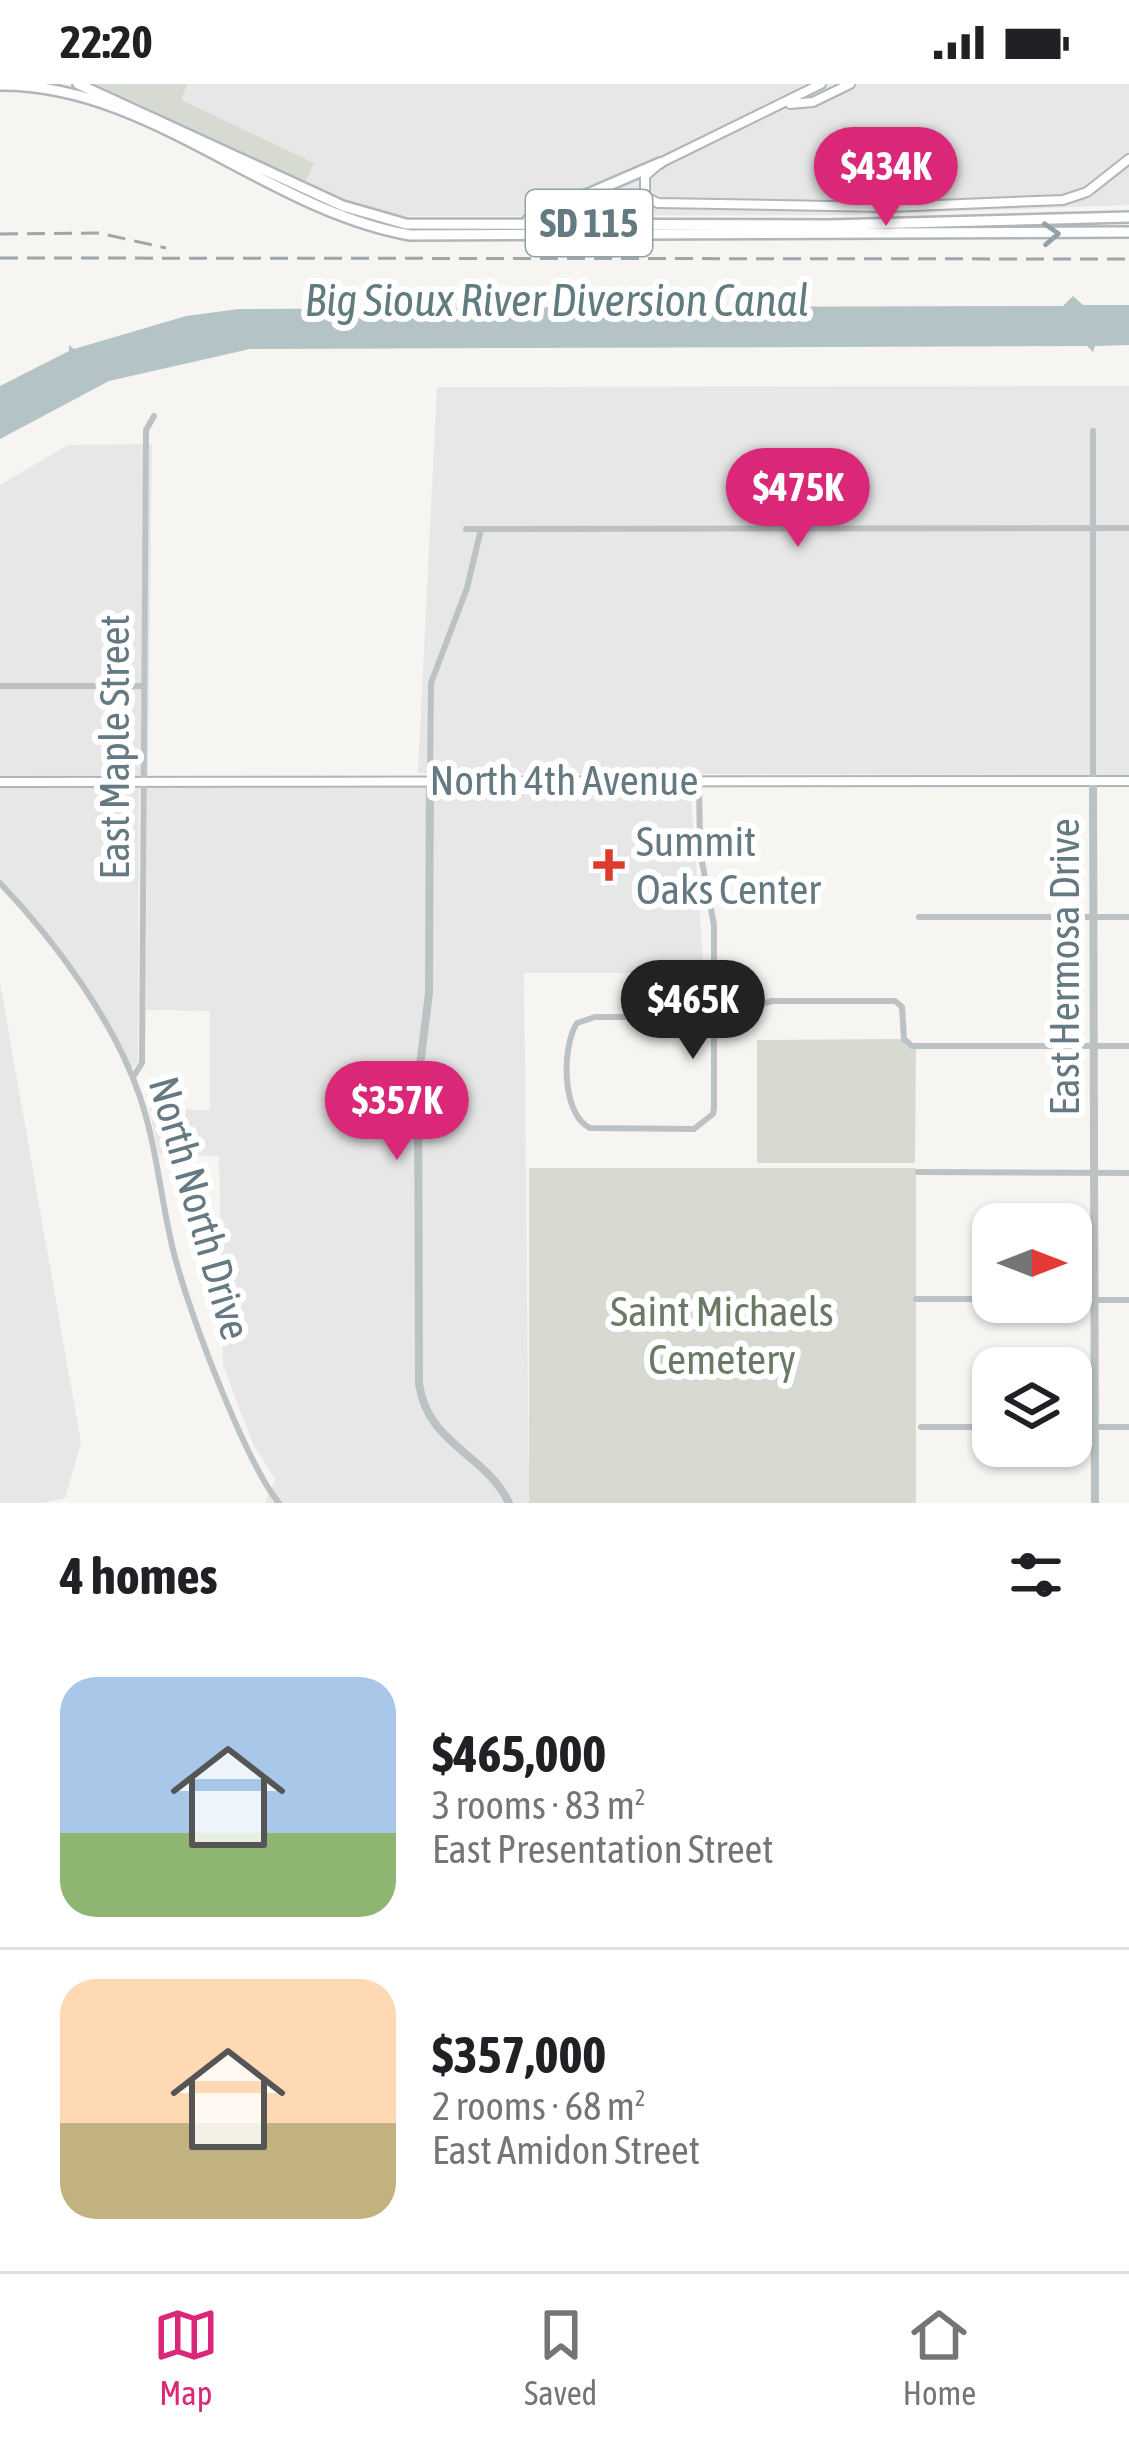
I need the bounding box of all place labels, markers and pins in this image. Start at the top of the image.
pin: $434K [802,127,970,229]
pin: $475K [714,448,882,550]
place label: Summit Oaks Center [636,817,821,913]
marker: Summit Oaks Center [593,849,625,881]
pin: $465K [609,960,777,1062]
pin: $357K [313,1061,481,1163]

